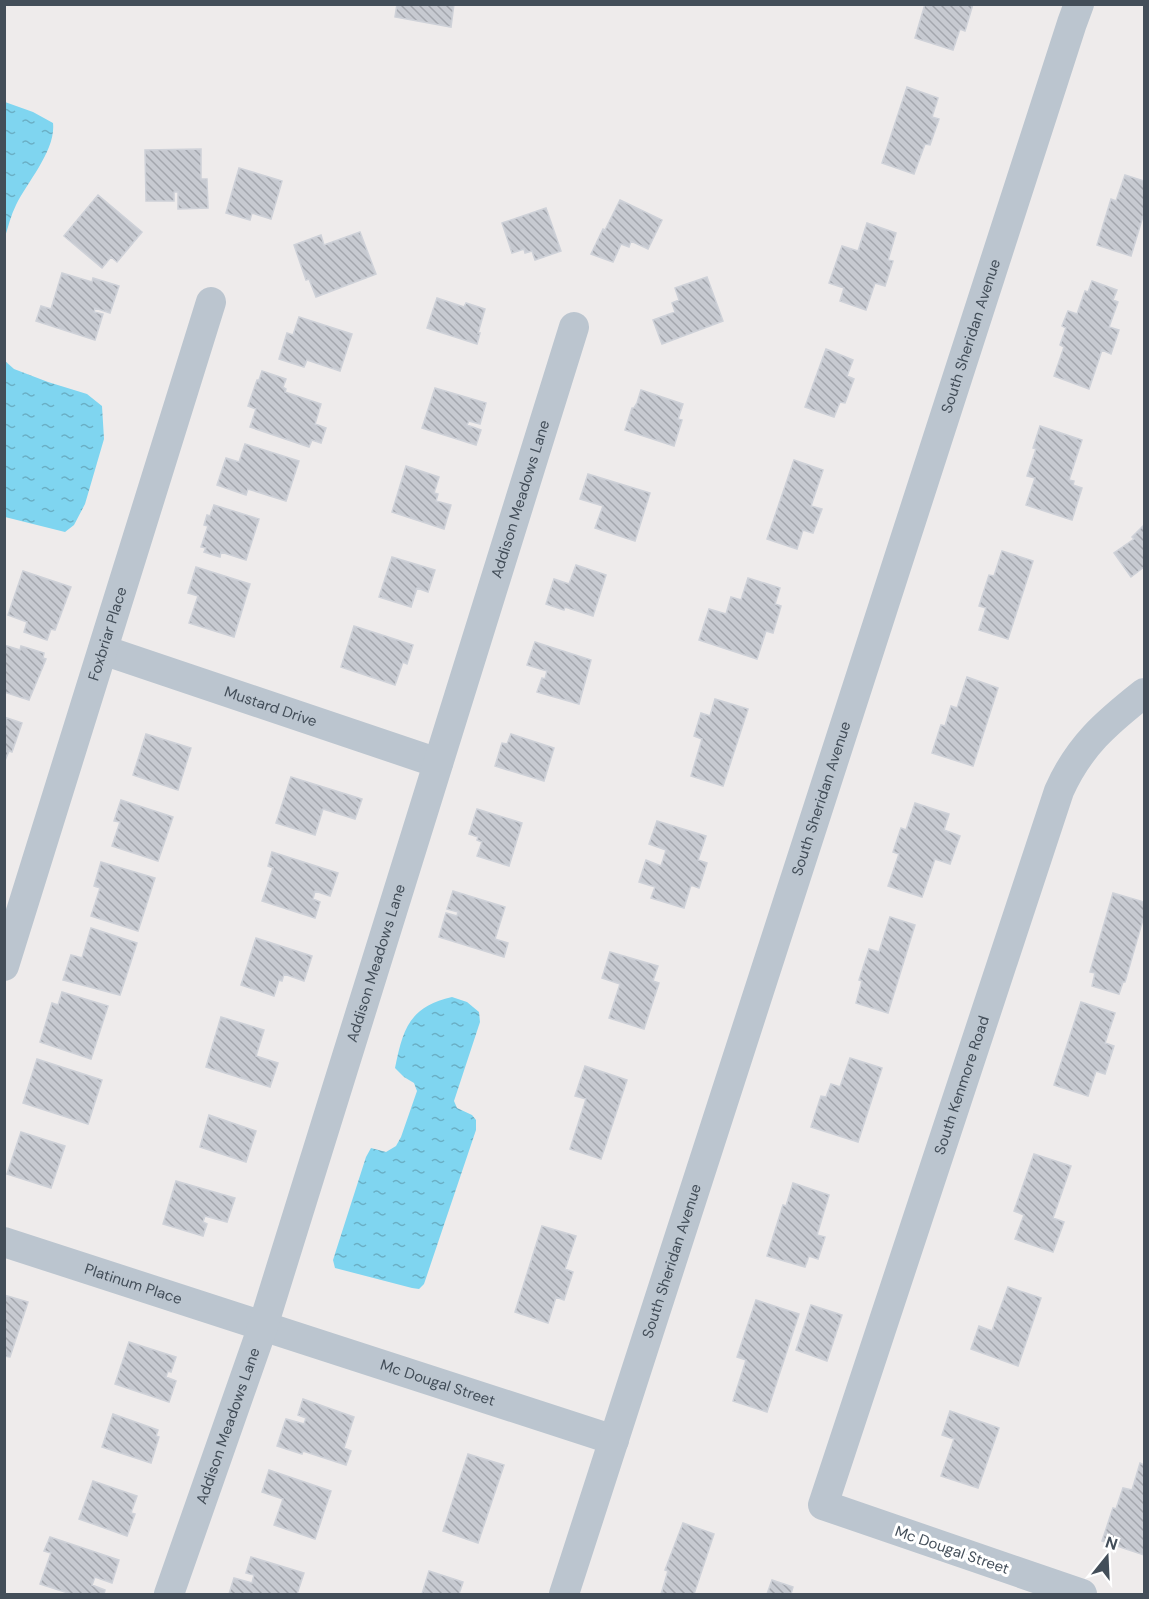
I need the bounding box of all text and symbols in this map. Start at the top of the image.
street label: South Sheridan Avenue [936,256,1005,416]
street label: Addison Meadows Lane [486,418,554,581]
street label: Foxbriar Place [84,584,132,683]
street label: Mustard Drive [222,682,320,732]
street label: South Sheridan Avenue [787,719,856,878]
street label: Addison Meadows Lane [342,882,410,1045]
street label: South Kenmore Road [929,1013,994,1157]
street label: South Sheridan Avenue [637,1181,706,1341]
street label: Platinum Place [82,1259,185,1309]
street label: Addison Meadows Lane [191,1345,265,1507]
street label: Mc Dougal Street [378,1355,498,1411]
street label: Mc Dougal Street [892,1521,1012,1579]
north arrow [1077,1527,1137,1587]
text: N [1103,1531,1120,1555]

